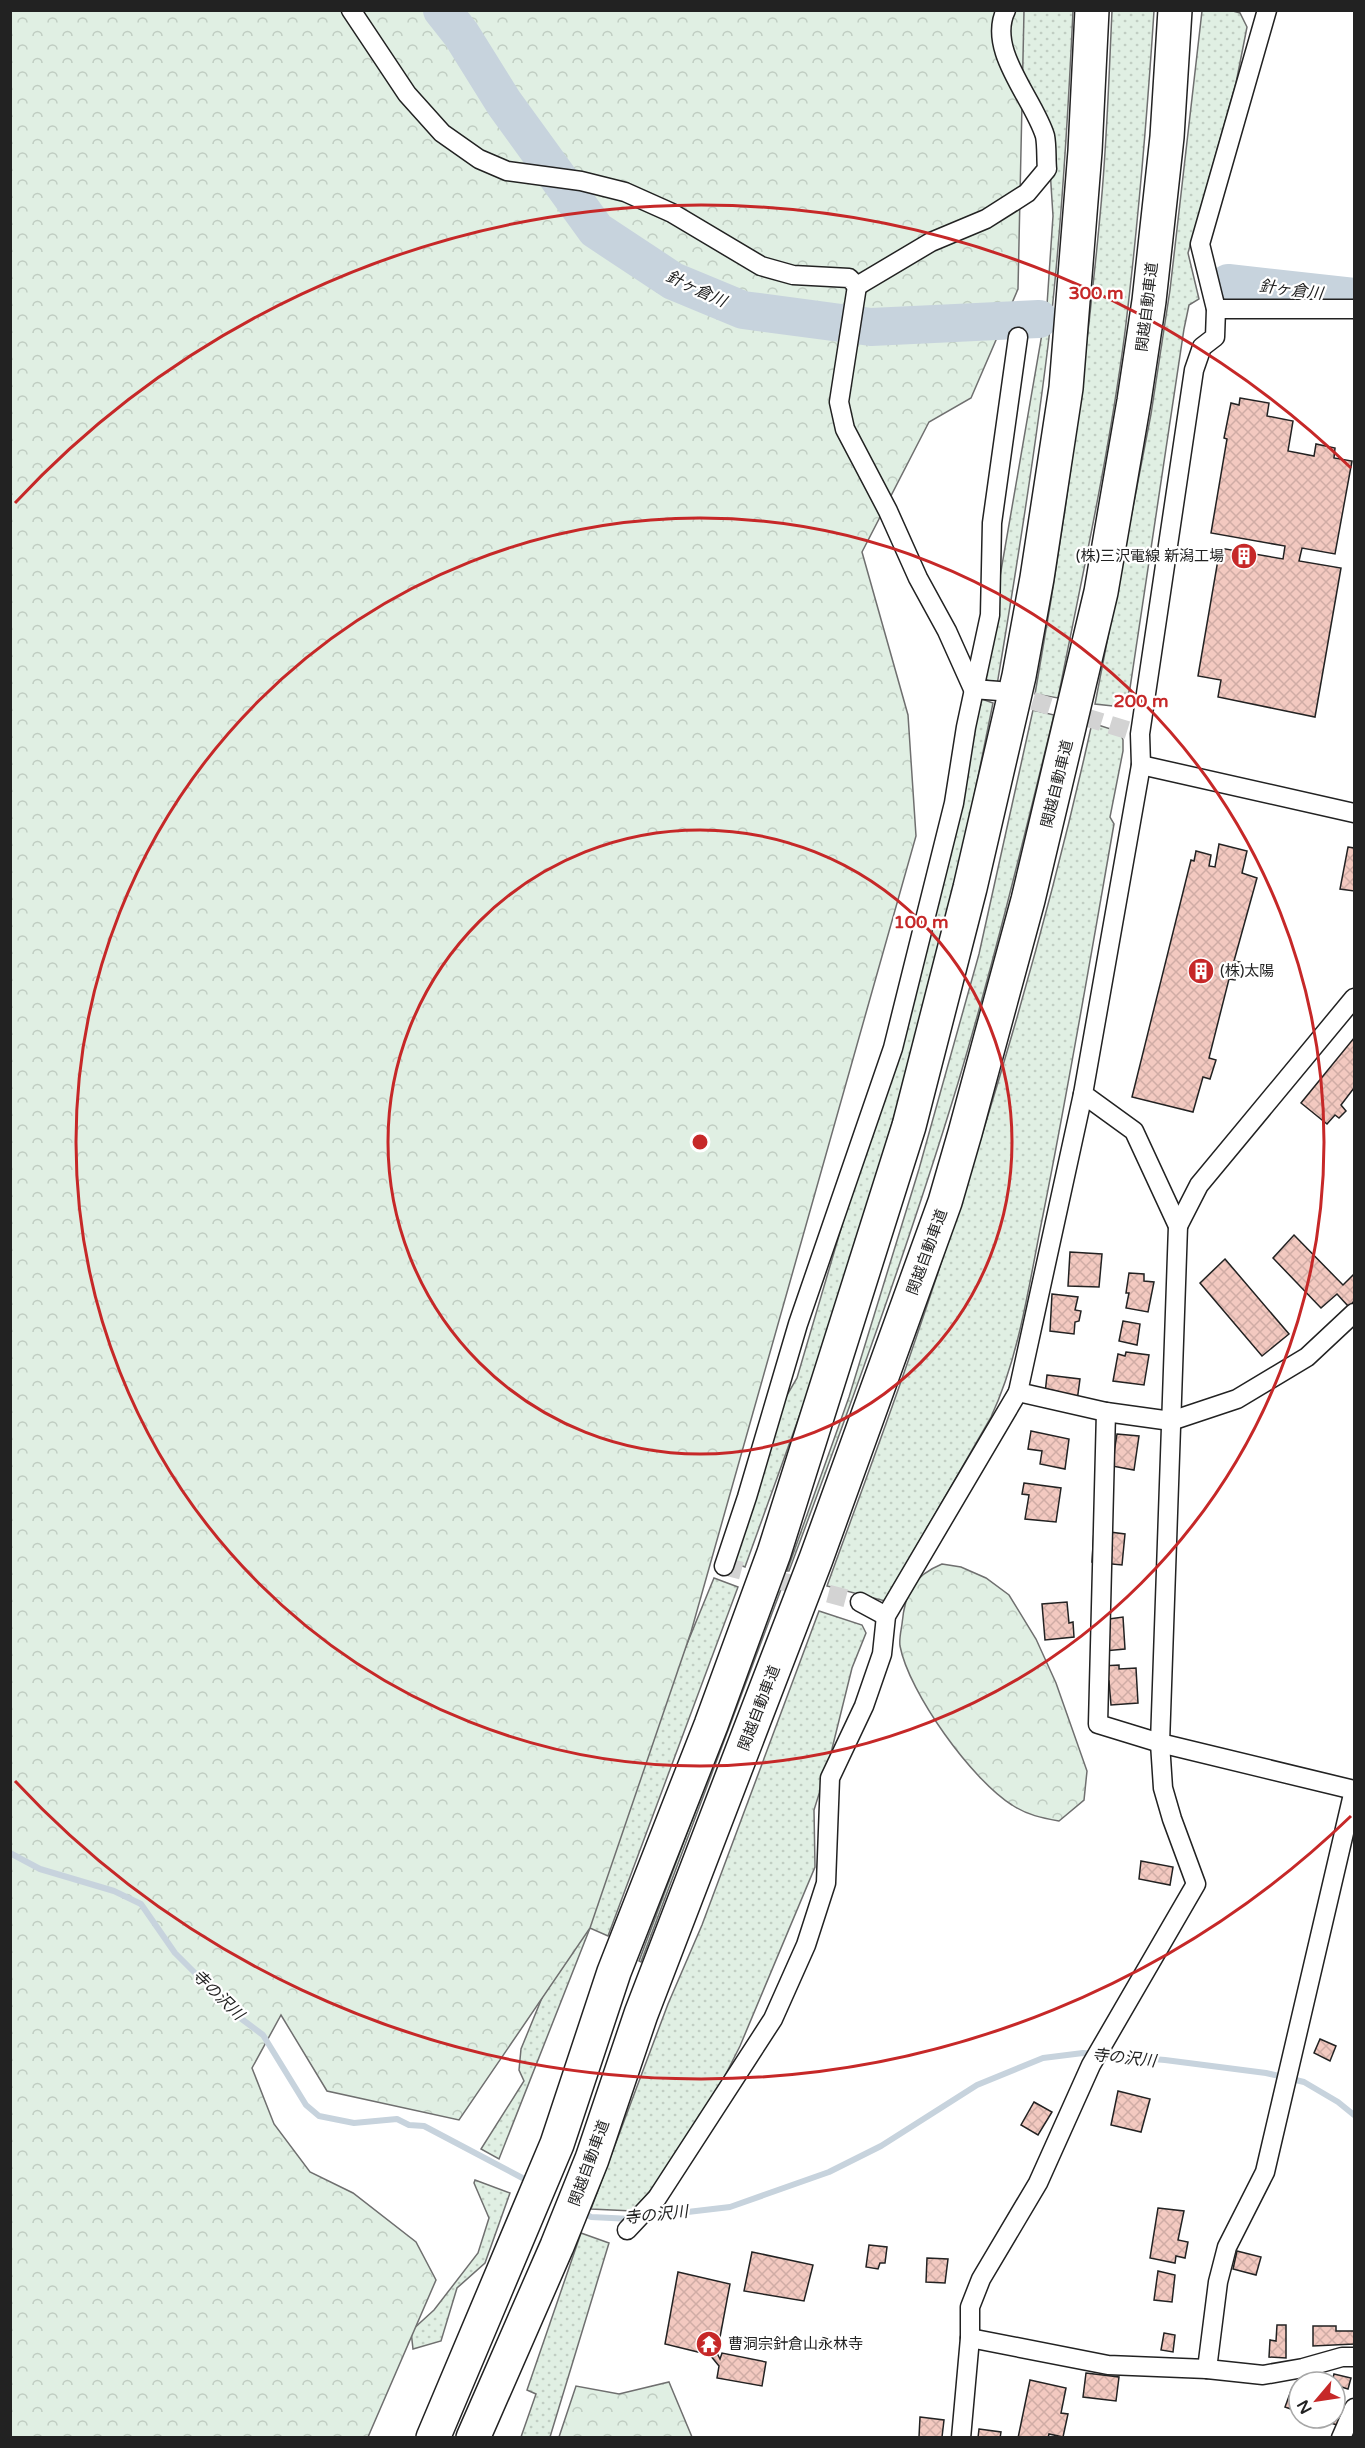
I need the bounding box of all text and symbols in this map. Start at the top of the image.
street label: 関越自動車道 [1133,261,1161,353]
water label: 針ヶ倉川 [663,266,731,312]
water label: 針ヶ倉川 [1258,276,1326,304]
text: 300 m [1068,282,1124,304]
building icon: (株)三沢電線 新潟工場 [1229,541,1259,571]
place label: (株)三沢電線 新潟工場 [1076,547,1224,565]
text: 200 m [1113,690,1169,712]
street label: 関越自動車道 [1037,738,1077,830]
text: 100 m [893,911,949,933]
building icon: (株)太陽 [1186,956,1216,986]
place label: (株)太陽 [1220,962,1274,980]
centre of rings [690,1132,710,1152]
street label: 関越自動車道 [903,1207,951,1297]
street label: 関越自動車道 [734,1663,784,1753]
water label: 寺の沢川 [188,1966,249,2026]
water label: 寺の沢川 [1091,2045,1159,2071]
street label: 関越自動車道 [565,2118,613,2208]
water label: 寺の沢川 [623,2202,691,2228]
temple icon: 曹洞宗針倉山永林寺 [694,2329,724,2359]
place label: 曹洞宗針倉山永林寺 [728,2335,863,2353]
north arrow [1287,2370,1347,2430]
text: N [1293,2396,1317,2417]

